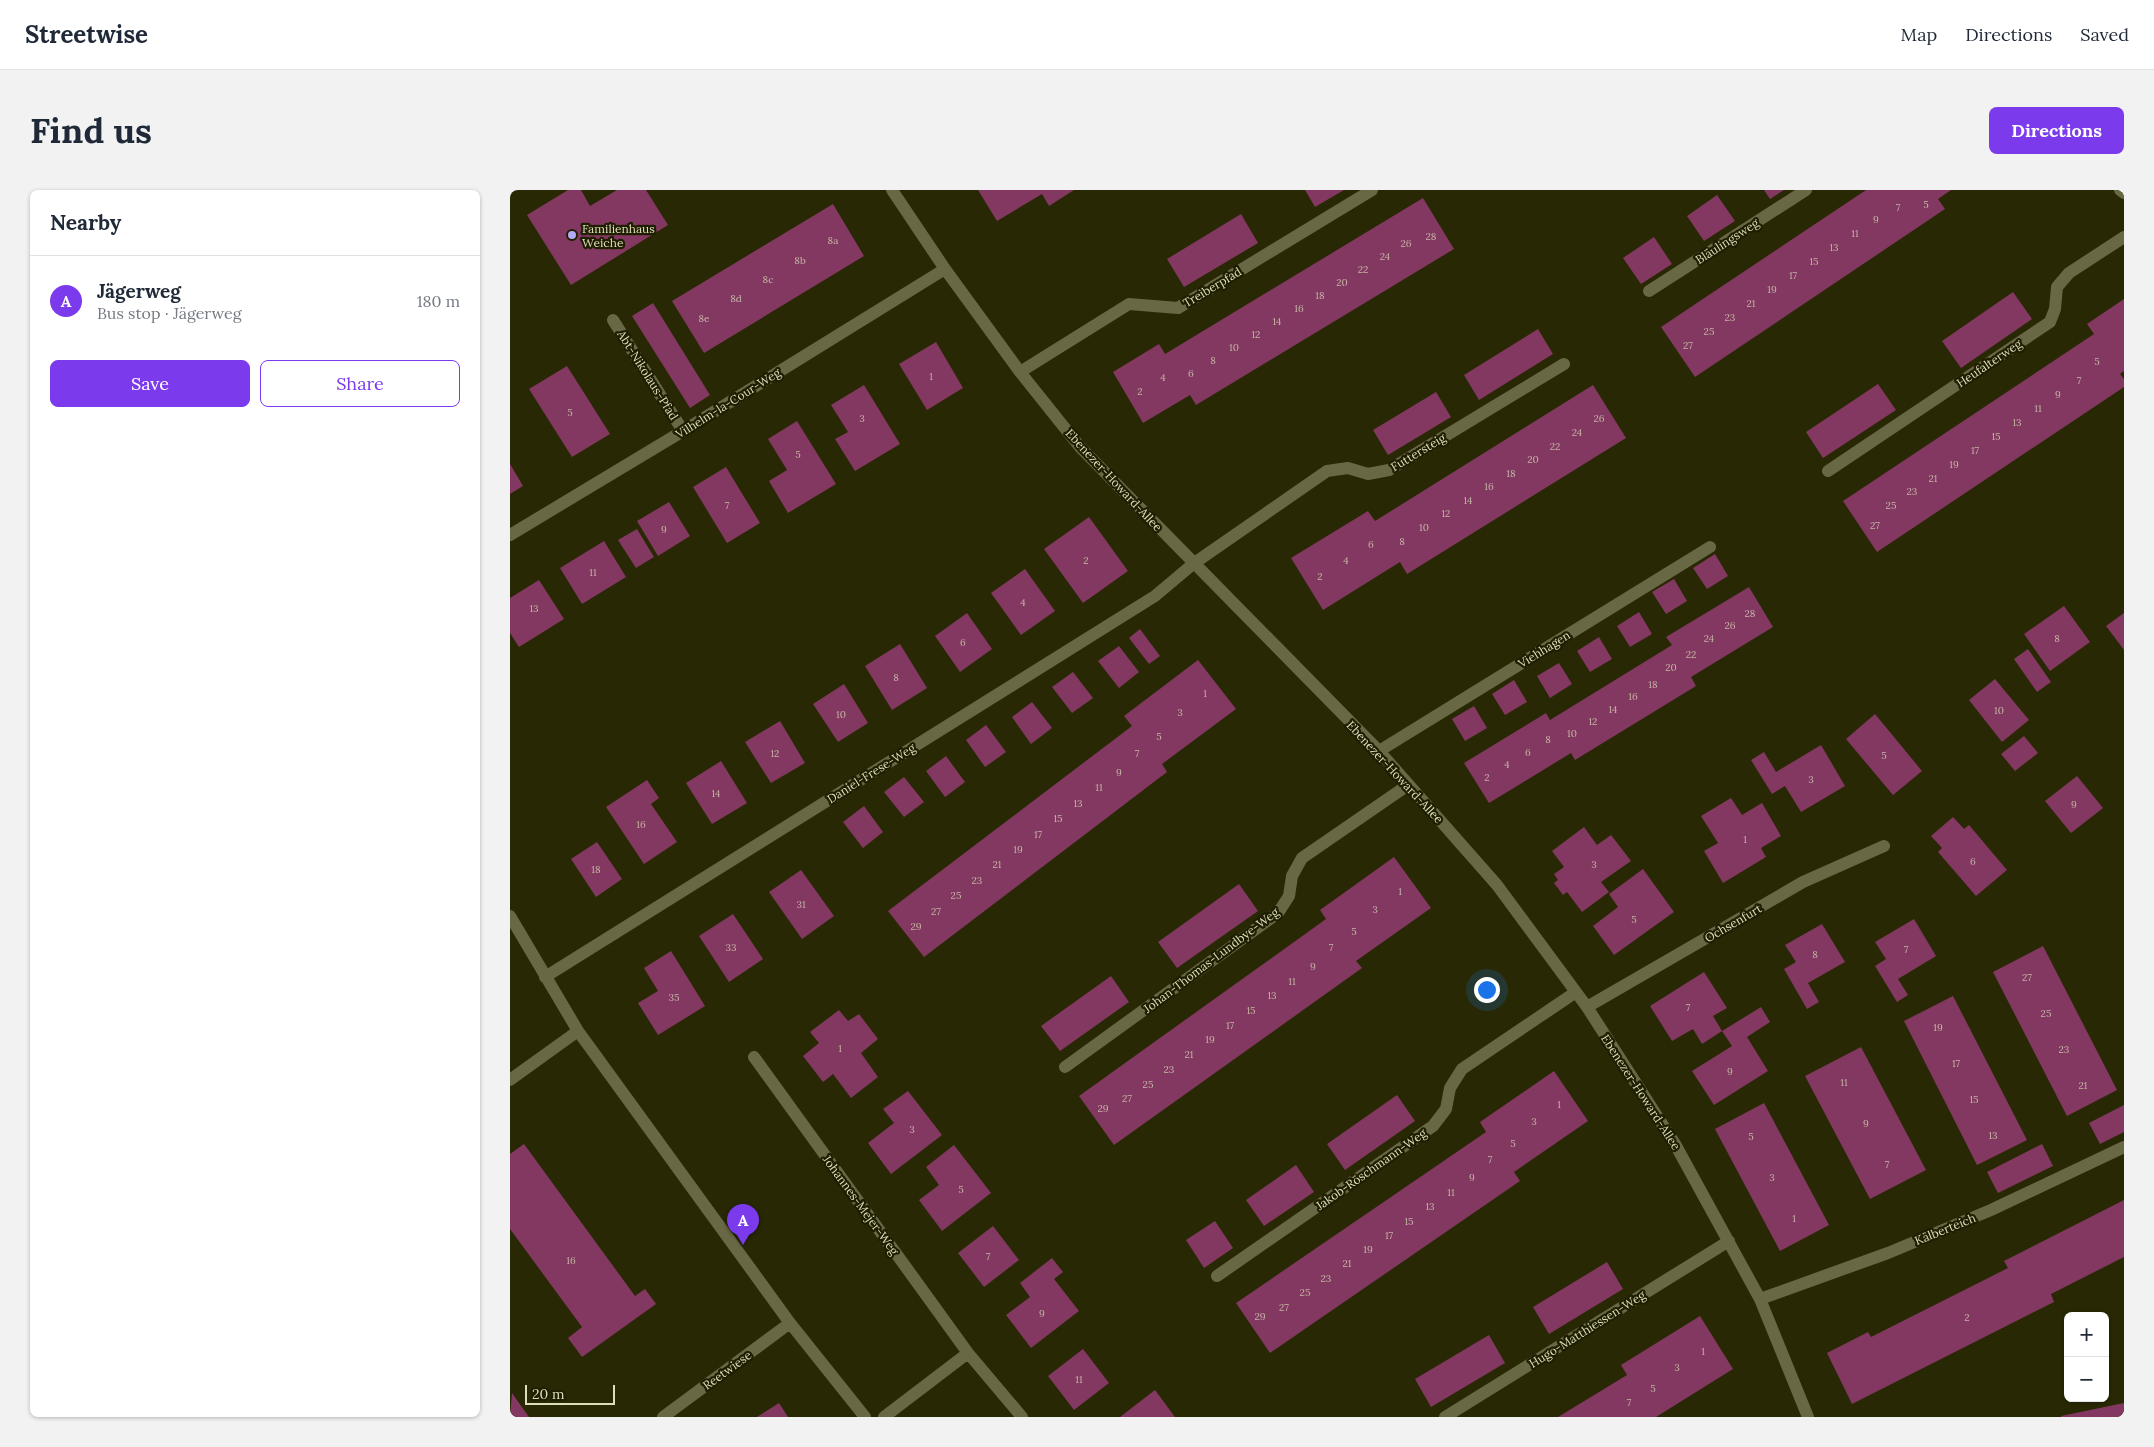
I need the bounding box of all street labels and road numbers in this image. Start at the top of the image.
street label: Bläulingsweg [1692,215,1762,267]
street label: Treiberpfad [1180,264,1244,310]
street label: Abt-Nikolaus-Pfad [614,326,682,423]
street label: Heufalterweg [1954,336,2025,390]
street label: Vilhelm-la-Cour-Weg [672,364,784,442]
street label: Ebenezer-Howard-Allee [1063,426,1166,535]
street label: Futtersteig [1388,430,1449,474]
street label: Viehhagen [1514,627,1573,671]
street label: Ebenezer-Howard-Allee [1344,718,1447,827]
street label: Daniel-Frese-Weg [824,740,918,806]
street label: Ochsenfurt [1702,900,1765,945]
street label: Johan-Thomas-Lundbye-Weg [1140,904,1282,1016]
street label: Ebenezer-Howard-Allee [1598,1031,1684,1153]
street label: Jakob-Röschmann-Weg [1312,1125,1430,1213]
street label: Johannes-Mejer-Weg [819,1151,902,1258]
street label: Kälberteich [1912,1210,1978,1248]
street label: Hugo-Matthiessen-Weg [1526,1287,1648,1371]
street label: Reetwiese [700,1347,755,1393]

